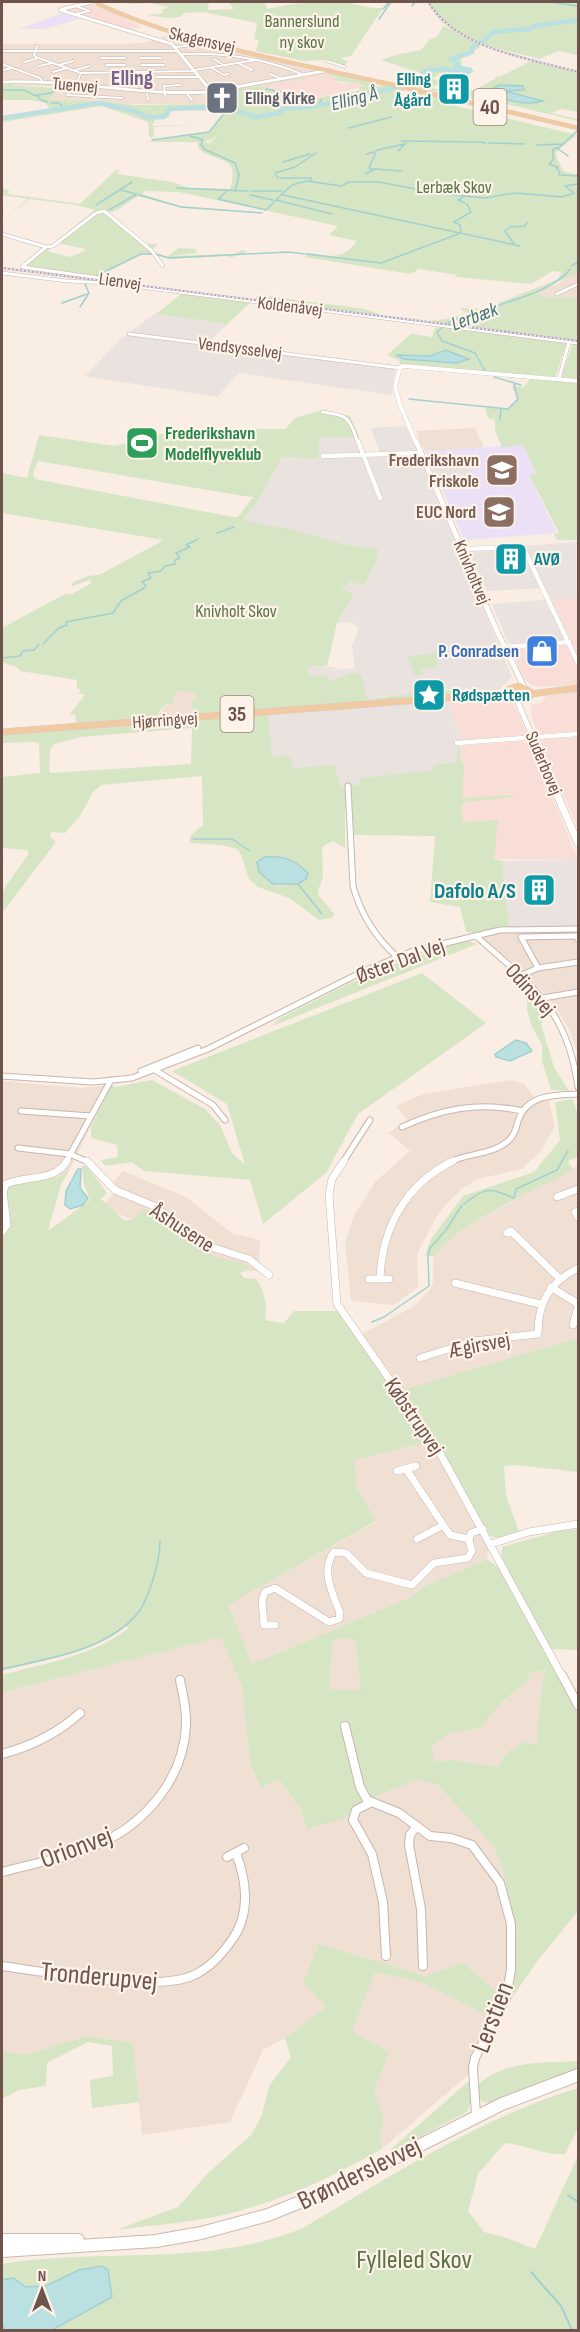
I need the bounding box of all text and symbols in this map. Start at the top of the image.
park label: Bannerslund ny skov [264,11,340,53]
street label: Skagensvej [167,23,237,58]
district label: Elling [111,65,153,92]
place label: Elling Ågård [393,69,431,111]
building icon: Elling Ågård [436,71,472,107]
street label: Tuenvej [51,73,99,98]
church icon: Elling Kirke [204,80,240,116]
water label: Elling Å [328,82,380,116]
place label: Elling Kirke [245,88,315,109]
road number: 40 [474,89,506,125]
park label: Lerbæk Skov [416,177,492,198]
street label: Lienvej [98,268,142,295]
street label: Koldenåvej [256,292,324,321]
water label: Lerbæk [448,297,501,336]
street label: Vendsysselvej [197,333,283,364]
place label: Frederikshavn Modelflyveklub [165,423,262,465]
sports icon: Frederikshavn Modelflyveklub [124,425,160,461]
place label: Frederikshavn Friskole [389,450,479,492]
school or university icon: Frederikshavn Friskole [484,452,520,488]
school or university icon: EUC Nord [481,494,517,530]
place label: EUC Nord [416,502,476,523]
street label: Knivholtvej [449,537,494,607]
building icon: AVØ [493,541,529,577]
place label: AVØ [533,549,560,570]
park label: Knivholt Skov [195,601,277,622]
shop icon: P. Conradsen [524,633,560,669]
place label: P. Conradsen [438,641,519,662]
place icon: Rødspætten [411,677,447,713]
place label: Rødspætten [452,685,530,706]
road number: 35 [220,696,254,732]
street label: Hjørringvej [132,708,198,733]
street label: Suderbovej [521,728,566,798]
building icon: Dafolo A/S [521,872,557,908]
place label: Dafolo A/S [434,878,516,905]
street label: Øster Dal Vej [352,933,449,990]
street label: Odinsvej [499,958,561,1022]
street label: Åshusene [144,1197,219,1259]
street label: Ægirsvej [445,1326,512,1365]
street label: Købstrupvej [378,1373,450,1461]
street label: Orionvej [36,1820,117,1876]
street label: Tronderupvej [39,1956,159,1998]
street label: Lerstien [465,1977,521,2057]
street label: Brønderslevvej [293,2130,426,2217]
park label: Fylleled Skov [356,2244,472,2276]
north arrow [12,2260,72,2320]
text: N [38,2267,46,2286]

